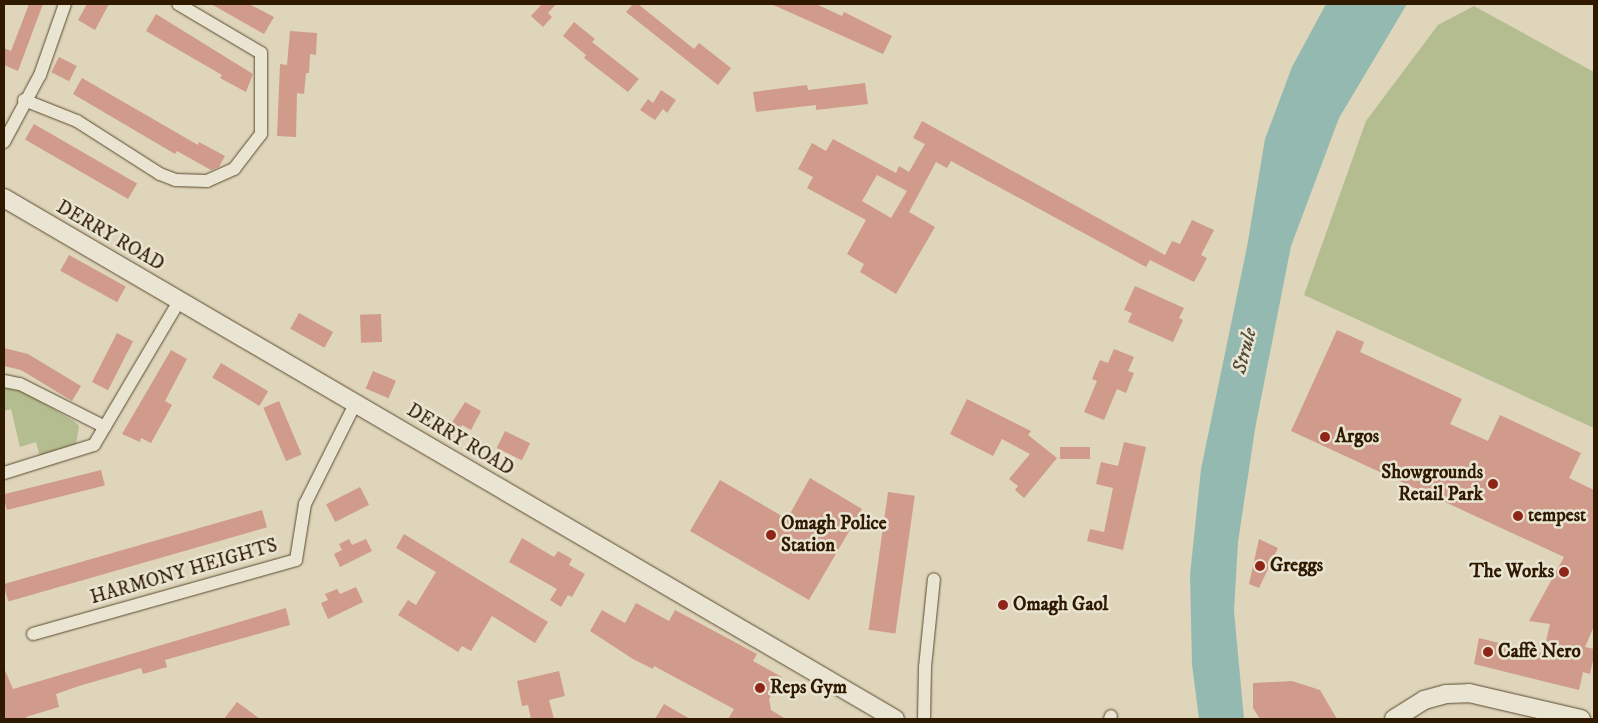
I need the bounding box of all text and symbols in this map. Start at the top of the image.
street label: DERRY ROAD [52,196,168,276]
water label: Strule [1228,326,1262,376]
street label: DERRY ROAD [402,399,518,481]
place label: Argos [1335,426,1379,448]
marker: Argos [1319,431,1331,443]
place label: Showgrounds Retail Park [1381,462,1483,506]
marker: Showgrounds Retail Park [1487,478,1499,490]
place label: tempest [1528,505,1586,527]
marker: tempest [1512,510,1524,522]
place label: Omagh Police Station [781,513,887,557]
marker: Omagh Police Station [765,529,777,541]
street label: HARMONY HEIGHTS [88,534,280,610]
place label: Greggs [1270,555,1323,577]
marker: Greggs [1254,560,1266,572]
place label: The Works [1469,561,1554,583]
marker: The Works [1558,566,1570,578]
place label: Omagh Gaol [1013,594,1108,616]
marker: Omagh Gaol [997,599,1009,611]
place label: Caffè Nero [1498,641,1581,663]
marker: Caffè Nero [1482,646,1494,658]
place label: Reps Gym [770,677,847,699]
marker: Reps Gym [754,682,766,694]

